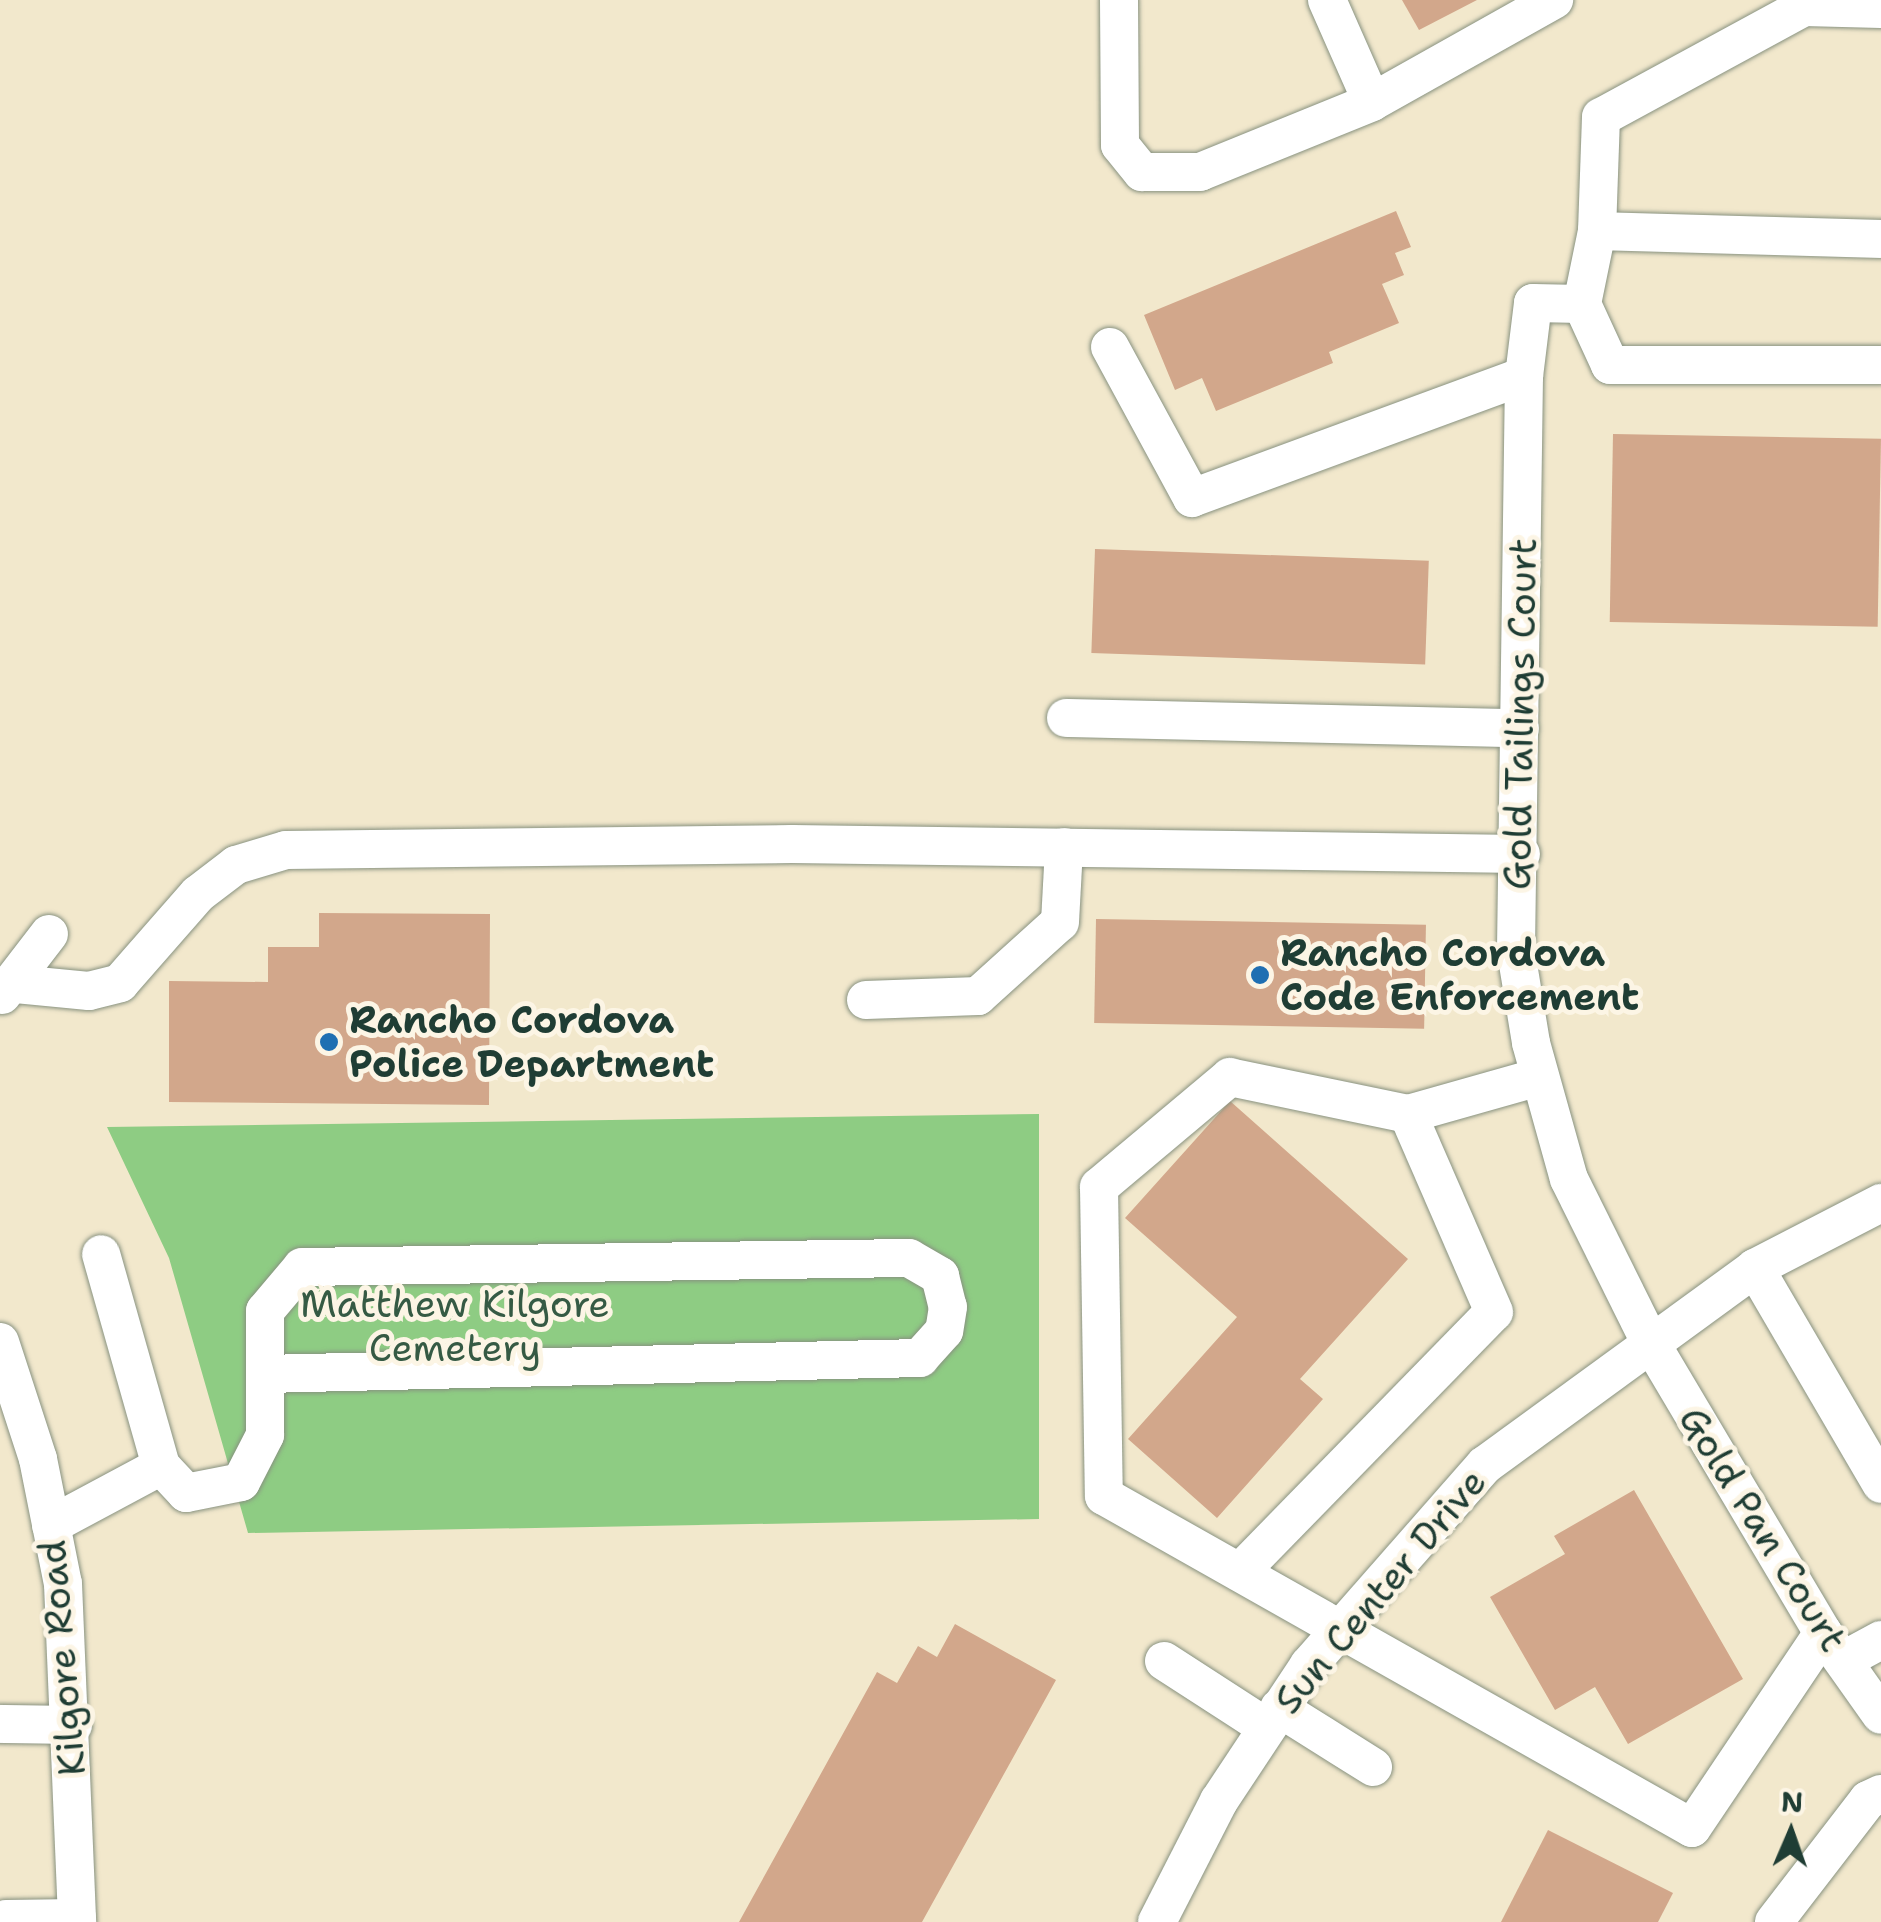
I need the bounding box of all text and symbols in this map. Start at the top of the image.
street label: Gold Tailings Court [1494,538,1546,890]
place label: Rancho Cordova Code Enforcement [1280,930,1639,1019]
marker: Rancho Cordova Code Enforcement [1249,964,1271,986]
place label: Rancho Cordova Police Department [349,997,714,1086]
marker: Rancho Cordova Police Department [318,1031,340,1053]
park label: Matthew Kilgore Cemetery [300,1281,610,1370]
street label: Gold Pan Court [1669,1398,1857,1660]
street label: Sun Center Drive [1264,1459,1496,1723]
street label: Kilgore Road [29,1538,95,1778]
north arrow [1741,1782,1841,1882]
text: N [1780,1783,1804,1821]

